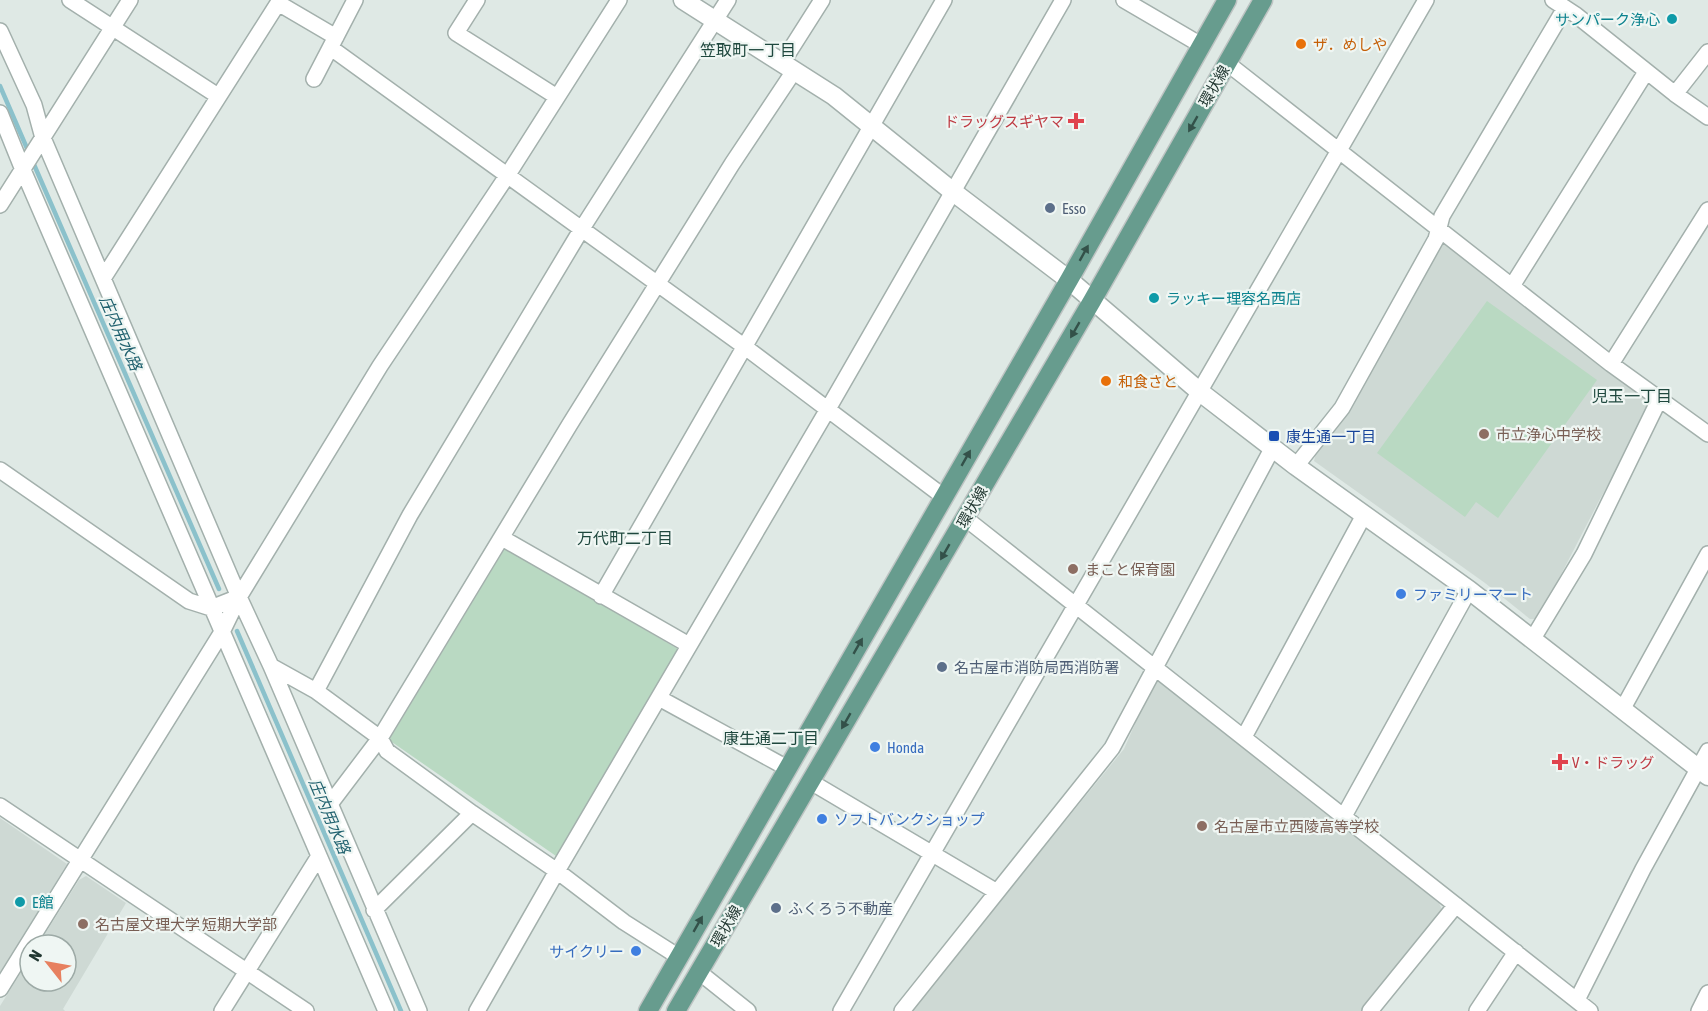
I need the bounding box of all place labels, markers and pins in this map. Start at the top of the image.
place label: サンパーク浄心 [1555,11,1660,28]
marker: サンパーク浄心 [1665,12,1679,26]
place label: ザ．めしや [1313,36,1387,53]
marker: ザ．めしや [1294,37,1308,51]
place label: ドラッグスギヤマ [944,113,1064,130]
marker: ドラッグスギヤマ [1069,114,1083,128]
place label: Esso [1062,200,1086,217]
marker: Esso [1043,201,1057,215]
place label: ラッキー理容名西店 [1166,290,1301,307]
marker: ラッキー理容名西店 [1147,291,1161,305]
place label: 和食さと [1118,373,1178,390]
marker: 和食さと [1099,374,1113,388]
place label: 市立浄心中学校 [1496,426,1601,443]
marker: 市立浄心中学校 [1477,427,1491,441]
place label: 康生通一丁目 [1286,428,1376,445]
marker: 康生通一丁目 [1267,429,1281,443]
place label: まこと保育園 [1085,561,1175,578]
marker: まこと保育園 [1066,562,1080,576]
place label: ファミリーマート [1413,586,1533,603]
marker: ファミリーマート [1394,587,1408,601]
place label: 名古屋市消防局西消防署 [954,659,1119,676]
marker: 名古屋市消防局西消防署 [935,660,949,674]
place label: Honda [887,739,924,756]
marker: Honda [868,740,882,754]
place label: V・ドラッグ [1572,754,1654,771]
marker: V・ドラッグ [1553,755,1567,769]
place label: ソフトバンクショップ [834,811,985,828]
marker: ソフトバンクショップ [815,812,829,826]
place label: 名古屋市立西陵高等学校 [1214,818,1379,835]
marker: 名古屋市立西陵高等学校 [1195,819,1209,833]
place label: E館 [32,894,53,911]
marker: E館 [13,895,27,909]
place label: ふくろう不動産 [788,900,893,917]
marker: ふくろう不動産 [769,901,783,915]
place label: 名古屋文理大学 短期大学部 [95,916,277,933]
marker: 名古屋文理大学 短期大学部 [76,917,90,931]
place label: サイクリー [549,943,624,960]
marker: サイクリー [629,944,643,958]

